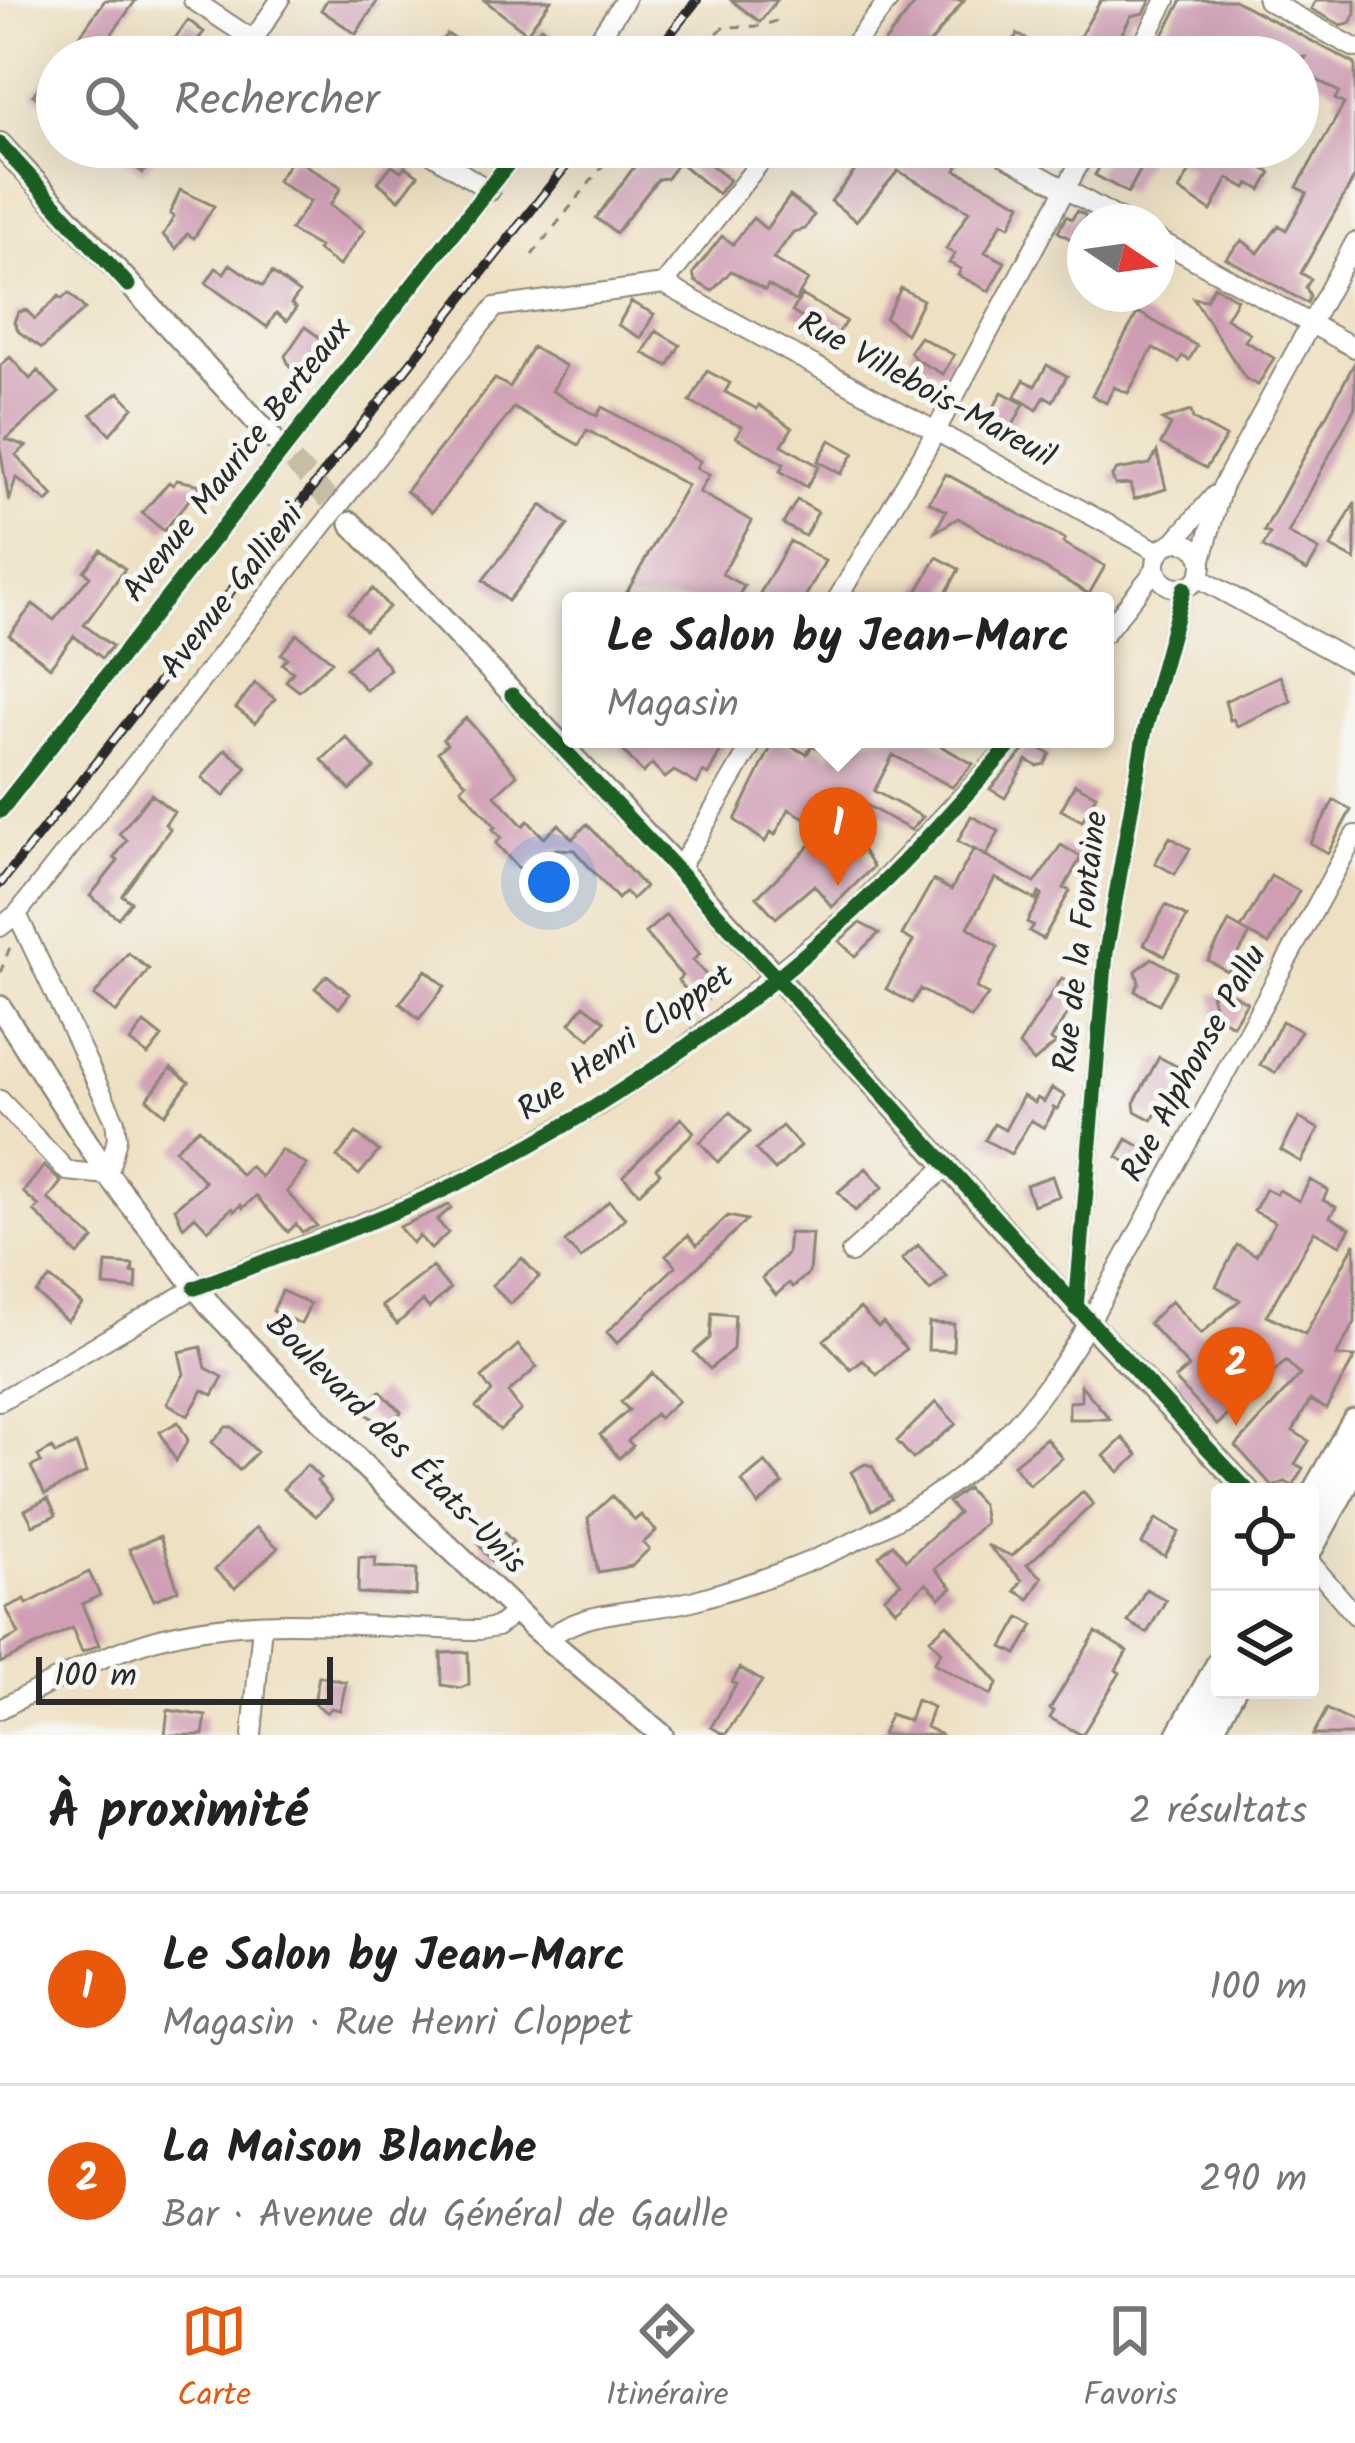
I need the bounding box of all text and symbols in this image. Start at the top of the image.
search box [36,36,1319,168]
text: Rechercher [174,66,379,138]
icon: search [78,69,144,135]
north arrow [1067,204,1175,312]
street label: Rue Villebois-Mareuil [787,298,1065,484]
street label: Avenue Maurice Berteaux [110,306,367,615]
street label: Avenue Gallieni [147,492,319,691]
popup [562,592,1114,748]
text: Le Salon by Jean-Marc [606,603,1070,675]
text: Magasin [606,675,739,737]
pin: 1 [799,787,877,886]
street label: Rue de la Fontaine [1040,808,1124,1076]
your location [519,852,579,912]
street label: Rue Alphonse Pallu [1108,935,1282,1193]
street label: Rue Henri Cloppet [507,951,746,1136]
street label: Boulevard des États-Unis [252,1302,538,1588]
pin: 2 [1197,1327,1275,1426]
map controls [1211,1483,1319,1699]
button: locate [1211,1483,1319,1591]
button: layers [1211,1591,1319,1699]
scale bar [36,1651,333,1704]
text: 100 m [54,1651,137,1704]
text: À proximité [48,1773,308,1854]
text: 2 résultats [1129,1782,1307,1844]
text: Le Salon by Jean-Marc [162,1922,626,1994]
text: 1 [81,1958,93,2020]
text: 100 m [1209,1958,1307,2020]
text: Magasin · Rue Henri Cloppet [162,1994,633,2056]
text: La Maison Blanche [162,2114,537,2186]
text: 2 [76,2150,98,2212]
text: 290 m [1199,2150,1307,2212]
text: Bar · Avenue du Général de Gaulle [162,2186,728,2248]
tab: Carte [177,2298,251,2423]
tab: Itinéraire [606,2298,729,2423]
tab: Favoris [1083,2298,1178,2423]

